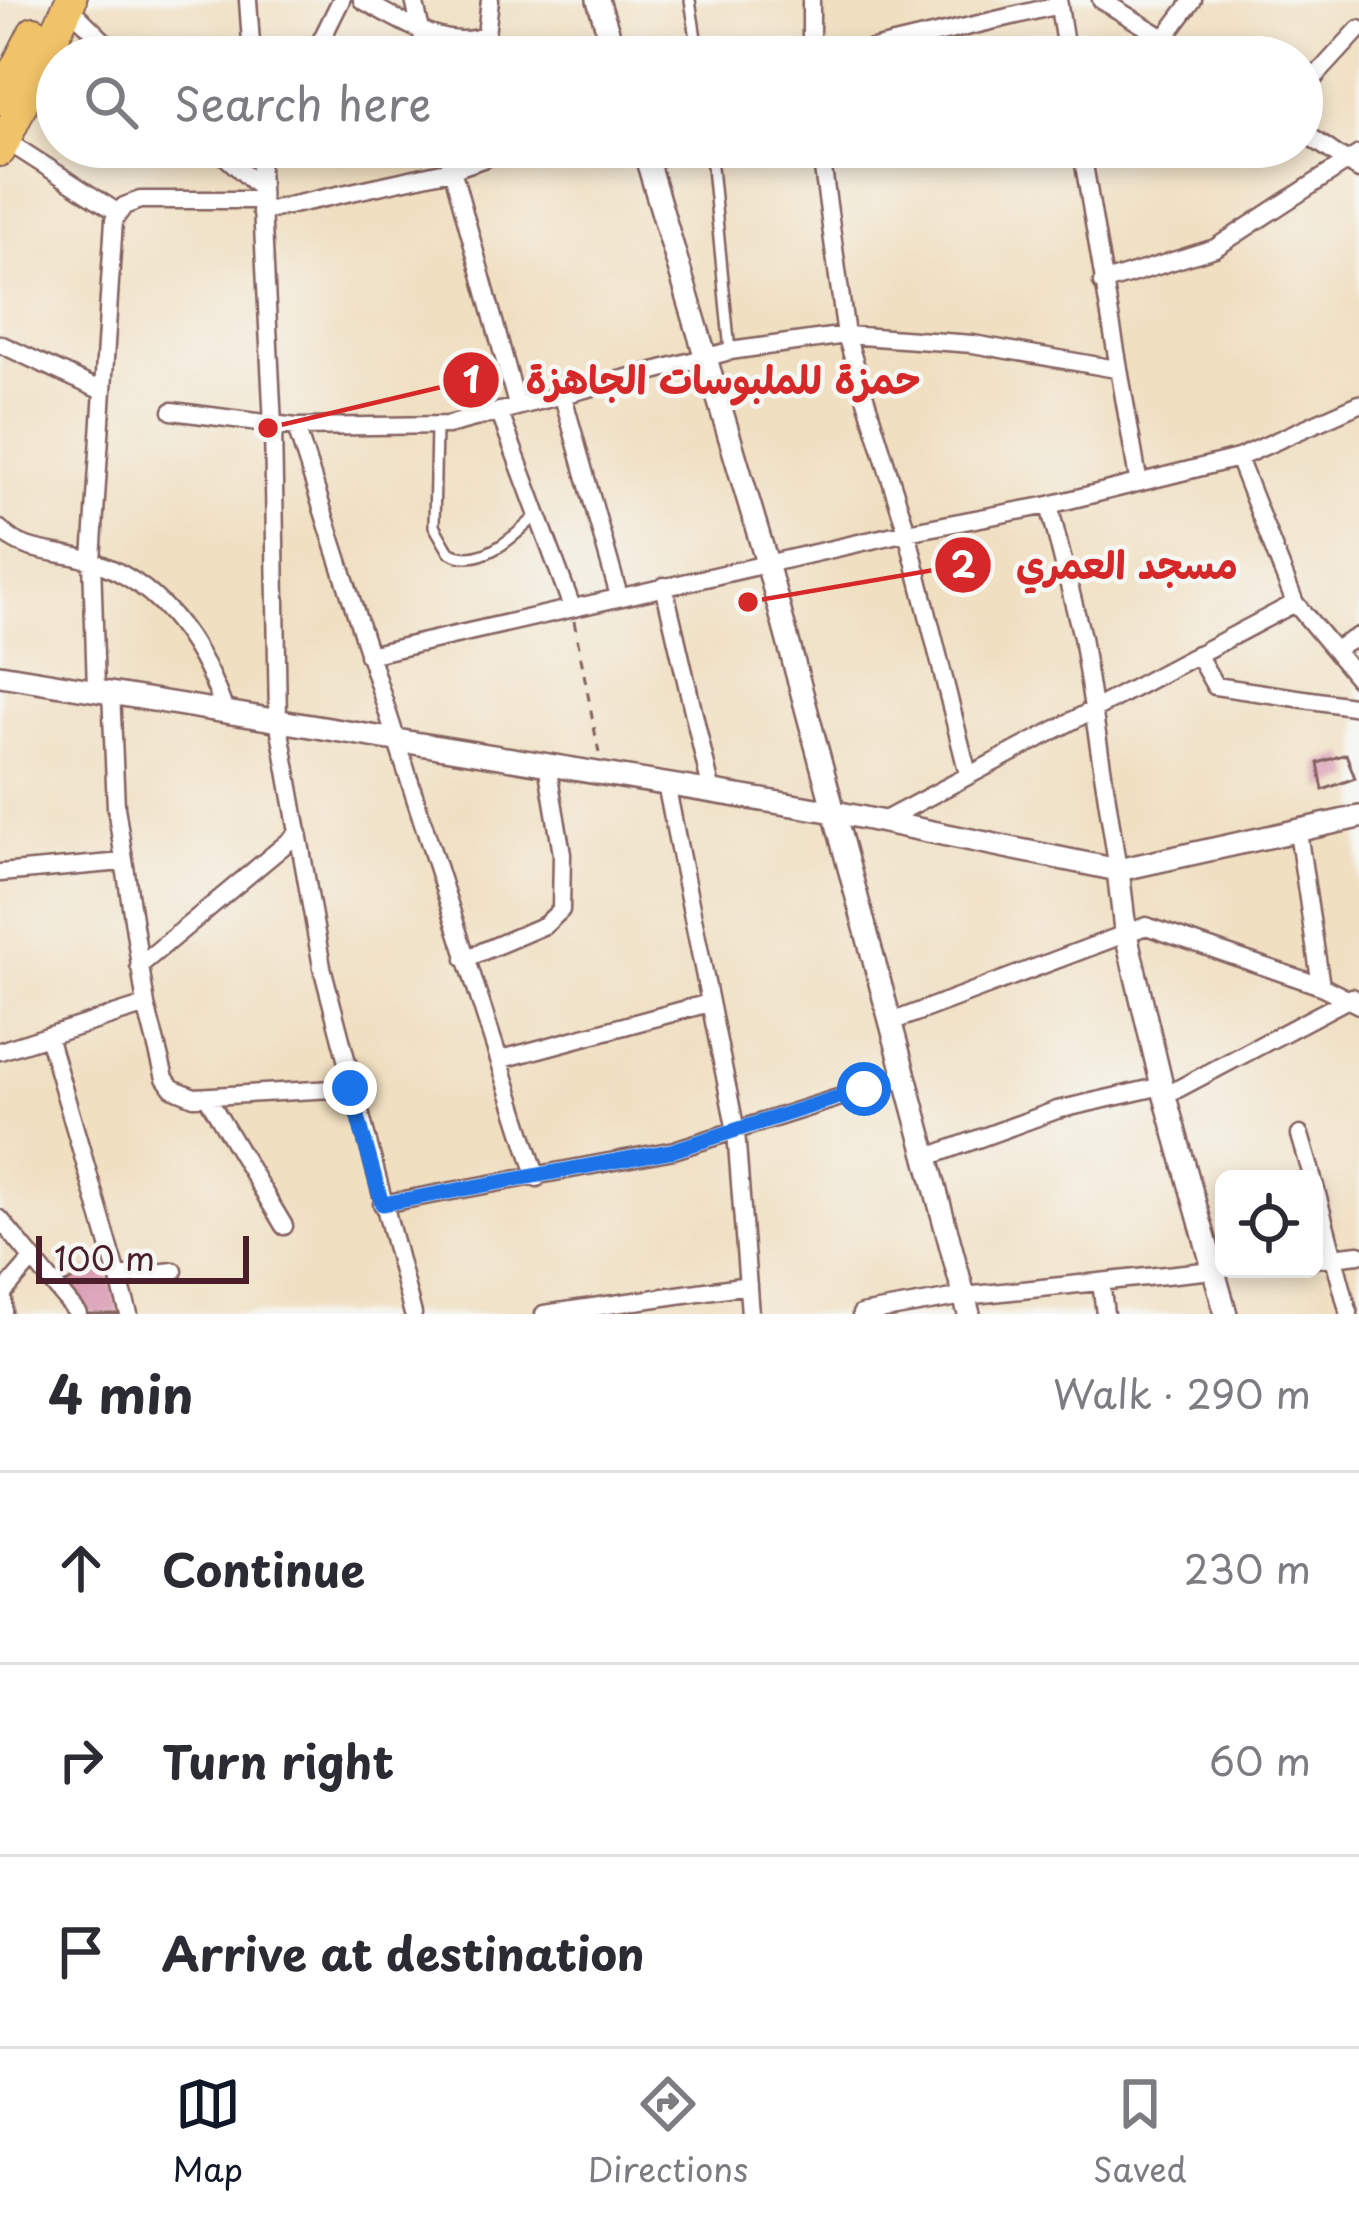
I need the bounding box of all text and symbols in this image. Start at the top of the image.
search box [36,36,1323,168]
text: Search here [174,68,431,136]
icon: search [78,69,144,135]
callout: حمزة للملبوسات الجاهزة [441,343,944,418]
text: حمزة للملبوسات الجاهزة [525,348,921,407]
text: 1 [462,351,480,405]
callout: مسجد العمري [933,527,1262,602]
text: مسجد العمري [1016,533,1238,594]
text: 2 [950,536,976,590]
route end [323,1061,377,1115]
route start [837,1062,891,1116]
map controls [1215,1170,1323,1278]
button: locate [1215,1170,1323,1278]
scale bar [36,1230,249,1283]
text: 100 m [54,1232,155,1282]
text: 4 min [48,1354,193,1431]
text: Walk · 290 m [1053,1363,1311,1422]
text: Continue [162,1534,365,1602]
icon: ahead [48,1535,114,1601]
text: 230 m [1184,1538,1311,1597]
text: Turn right [162,1726,394,1794]
icon: right [48,1727,114,1793]
text: 60 m [1209,1730,1311,1789]
text: Arrive at destination [162,1918,645,1986]
icon: arrive [48,1919,114,1985]
tab: Map [172,2071,243,2193]
tab: Directions [588,2071,748,2193]
tab: Saved [1093,2071,1187,2193]

